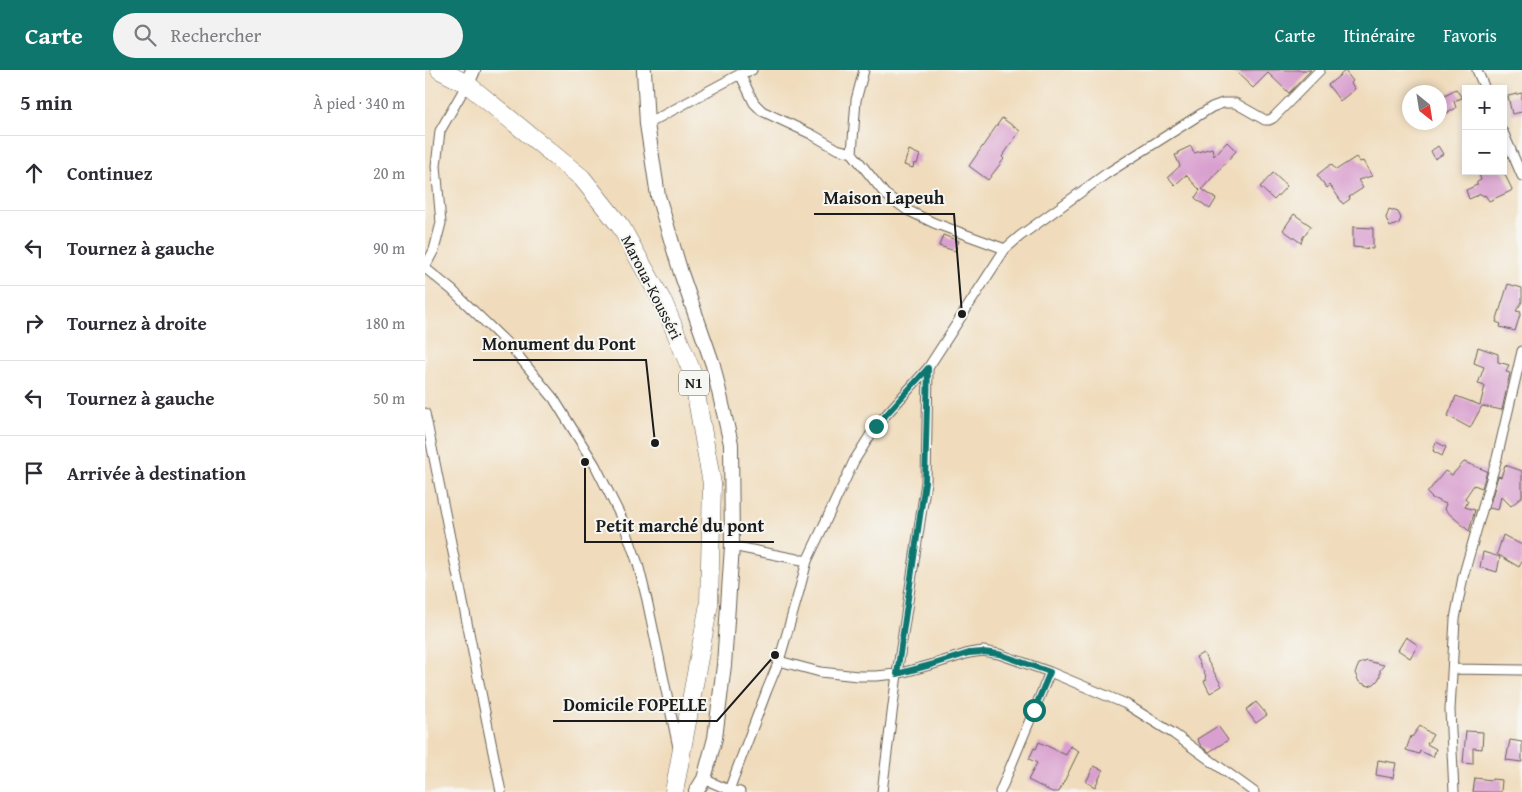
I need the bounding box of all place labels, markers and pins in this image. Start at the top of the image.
callout: Maison Lapeuh [814,181,954,214]
callout: Monument du Pont [473,327,646,360]
callout: Petit marché du pont [585,509,774,542]
callout: Domicile FOPELLE [553,688,717,721]

